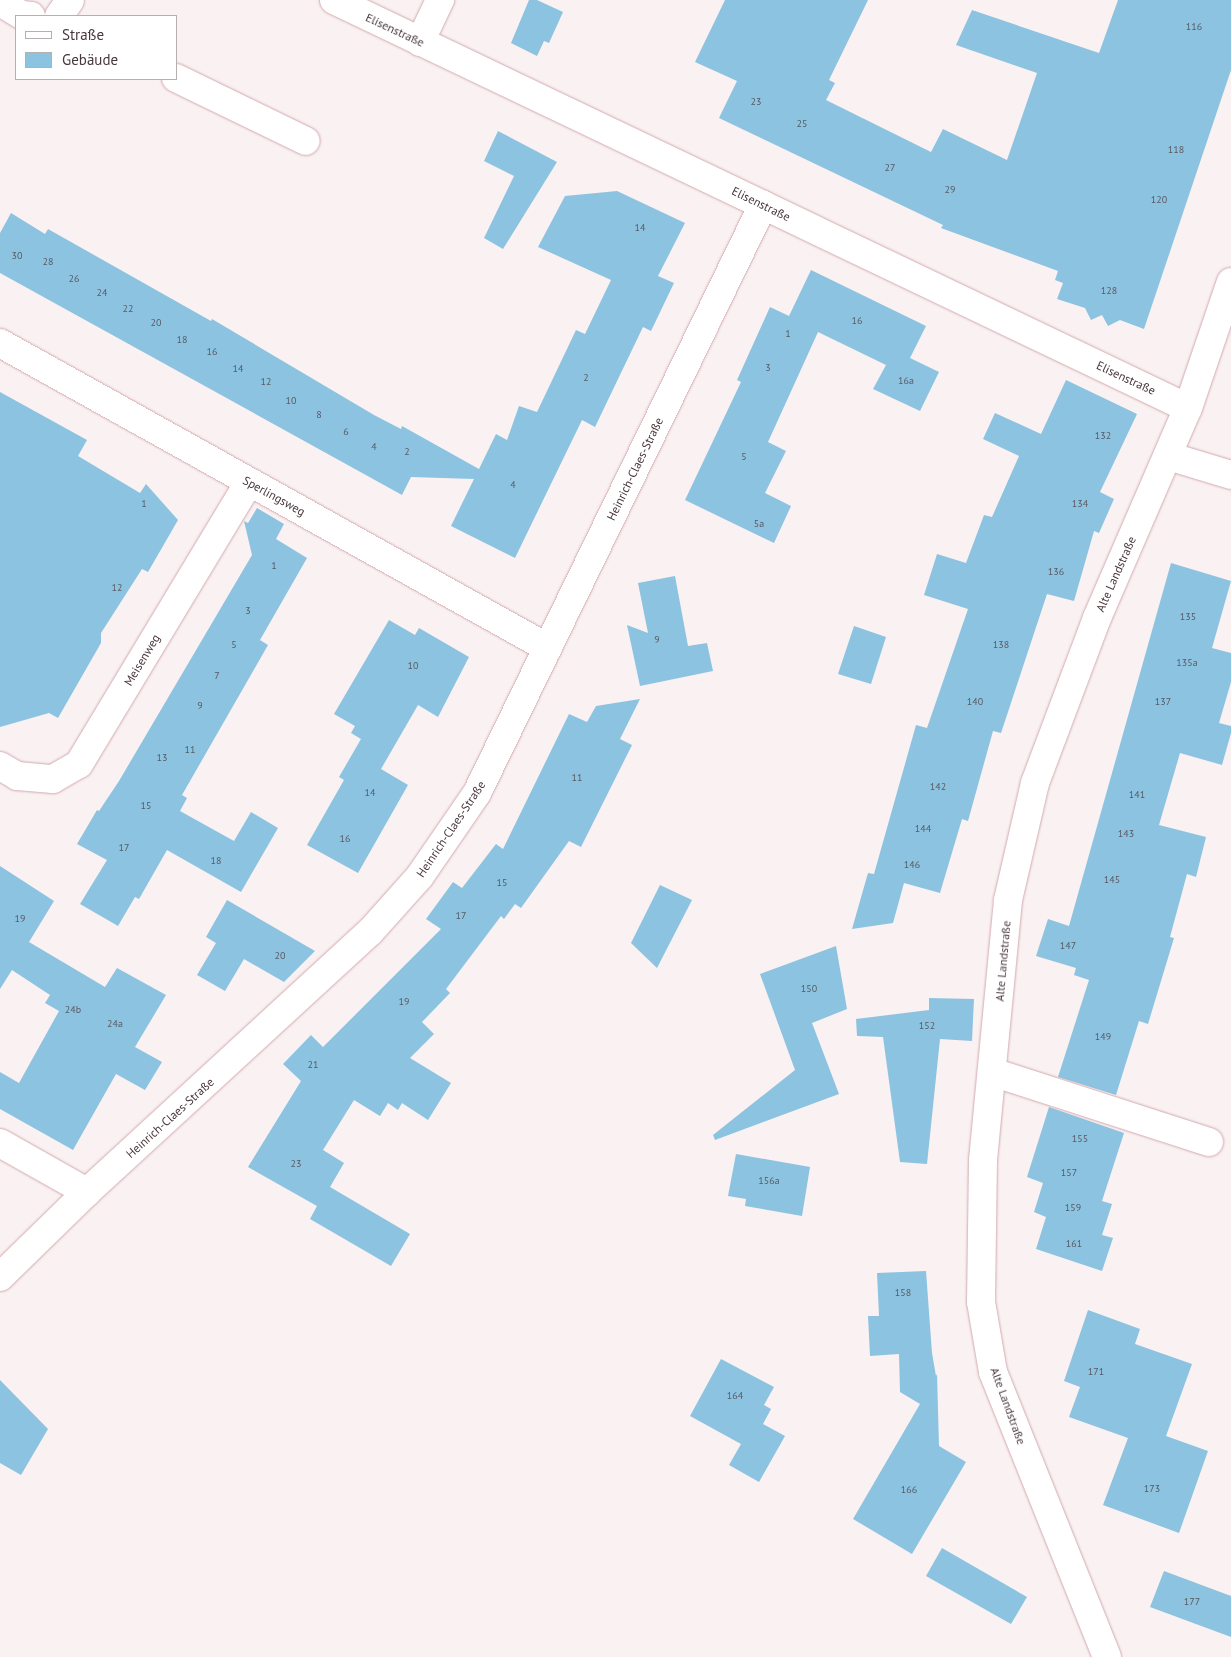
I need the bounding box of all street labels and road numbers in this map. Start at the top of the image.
street label: Elisenstraße [363,10,427,50]
street label: Elisenstraße [729,184,793,224]
street label: Elisenstraße [1094,358,1158,398]
street label: Heinrich-Claes-Straße [604,415,666,523]
street label: Sperlingsweg [240,473,308,519]
street label: Alte Landstraße [1093,534,1139,614]
street label: Meisenweg [121,632,163,688]
street label: Heinrich-Claes-Straße [413,778,489,880]
street label: Alte Landstraße [992,920,1014,1002]
street label: Heinrich-Claes-Straße [123,1075,217,1161]
street label: Alte Landstraße [987,1365,1029,1447]

